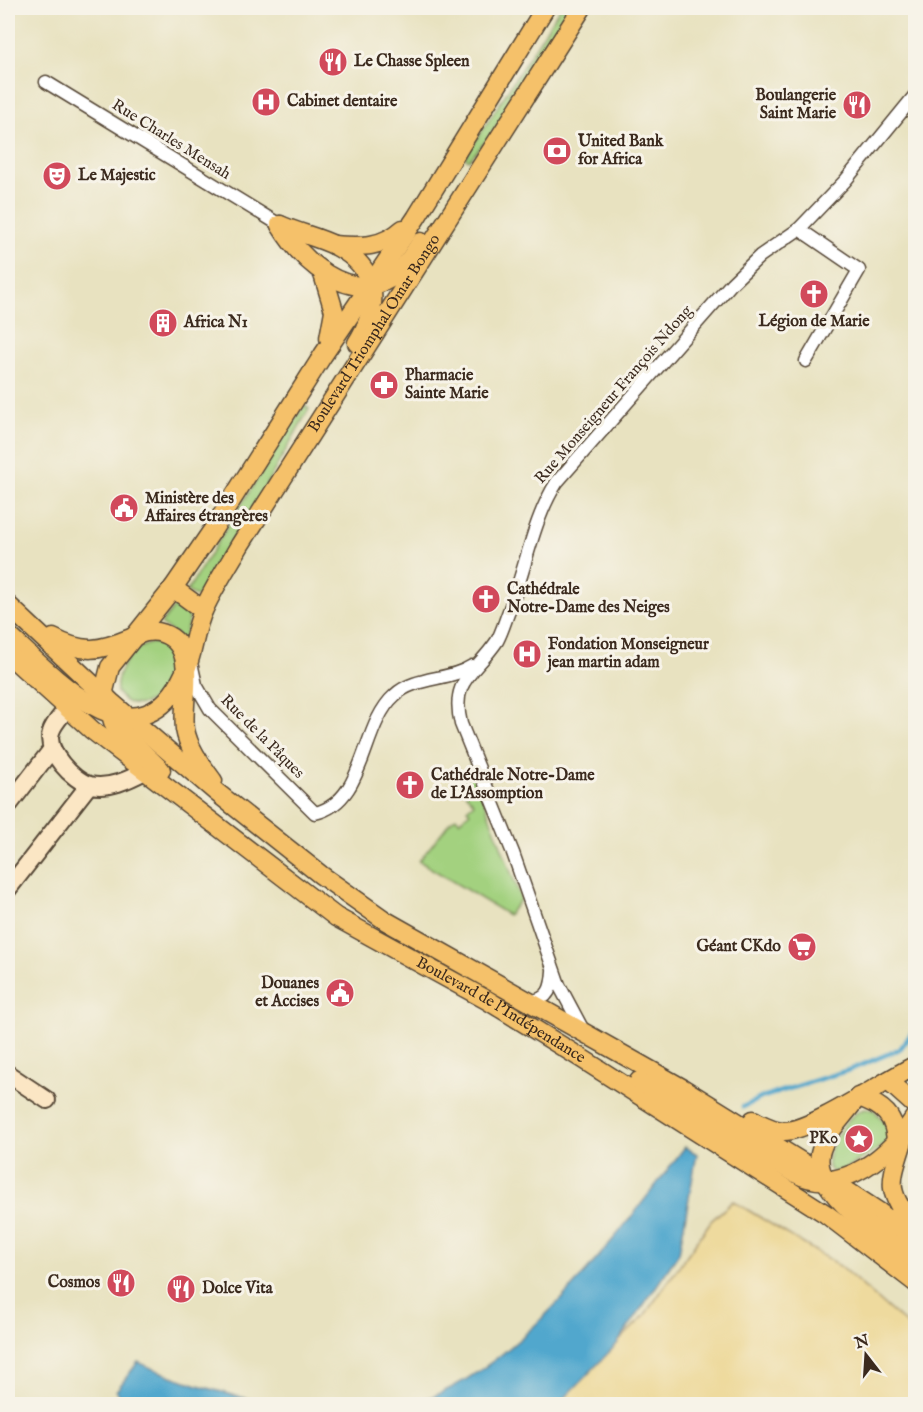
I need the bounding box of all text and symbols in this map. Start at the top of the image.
restaurant icon: Le Chasse Spleen [317,46,349,78]
place label: Le Chasse Spleen [354,52,470,72]
hospital icon: Cabinet dentaire [250,86,282,118]
place label: Boulangerie Saint Marie [755,86,837,124]
restaurant icon: Boulangerie Saint Marie [841,89,873,121]
place label: Cabinet dentaire [287,92,398,112]
street label: Rue Charles Mensah [108,95,235,185]
place label: United Bank for Africa [577,132,664,170]
bank icon: United Bank for Africa [541,135,573,167]
theatre icon: Le Majestic [41,160,73,192]
place label: Le Majestic [78,166,156,186]
street label: Boulevard Triomphal Omar Bongo [304,230,445,436]
church icon: Légion de Marie [798,278,830,310]
street label: Rue Monseigneur François Ndong [531,301,697,489]
building icon: Africa N1 [147,307,179,339]
place label: Légion de Marie [758,312,870,332]
place label: Africa N1 [183,313,248,333]
place label: Pharmacie Sainte Marie [405,366,489,404]
pharmacy icon: Pharmacie Sainte Marie [368,369,400,401]
place label: Ministère des Affaires étrangères [144,489,268,527]
public building icon: Ministère des Affaires étrangères [108,492,140,524]
place label: Cathédrale Notre-Dame des Neiges [506,580,670,618]
church icon: Cathédrale Notre-Dame des Neiges [470,583,502,615]
place label: Fondation Monseigneur jean martin adam [546,635,709,673]
hospital icon: Fondation Monseigneur jean martin adam [511,638,543,670]
street label: Rue de la Pâques [216,691,308,783]
place label: Cathédrale Notre-Dame de L'Assomption [431,766,595,804]
church icon: Cathédrale Notre-Dame de L'Assomption [394,769,426,801]
supermarket icon: Géant CKdo [786,931,818,963]
place label: Géant CKdo [696,937,781,957]
street label: Boulevard de l'Indépendance [412,953,589,1068]
place label: Douanes et Accises [255,974,319,1012]
public building icon: Douanes et Accises [324,977,356,1009]
place icon: PK0 [843,1123,875,1155]
place label: PK0 [809,1129,838,1149]
restaurant icon: Cosmos [105,1267,137,1299]
place label: Cosmos [48,1273,100,1293]
restaurant icon: Dolce Vita [165,1273,197,1305]
place label: Dolce Vita [202,1279,274,1299]
north arrow [836,1325,896,1385]
text: N [852,1331,872,1354]

